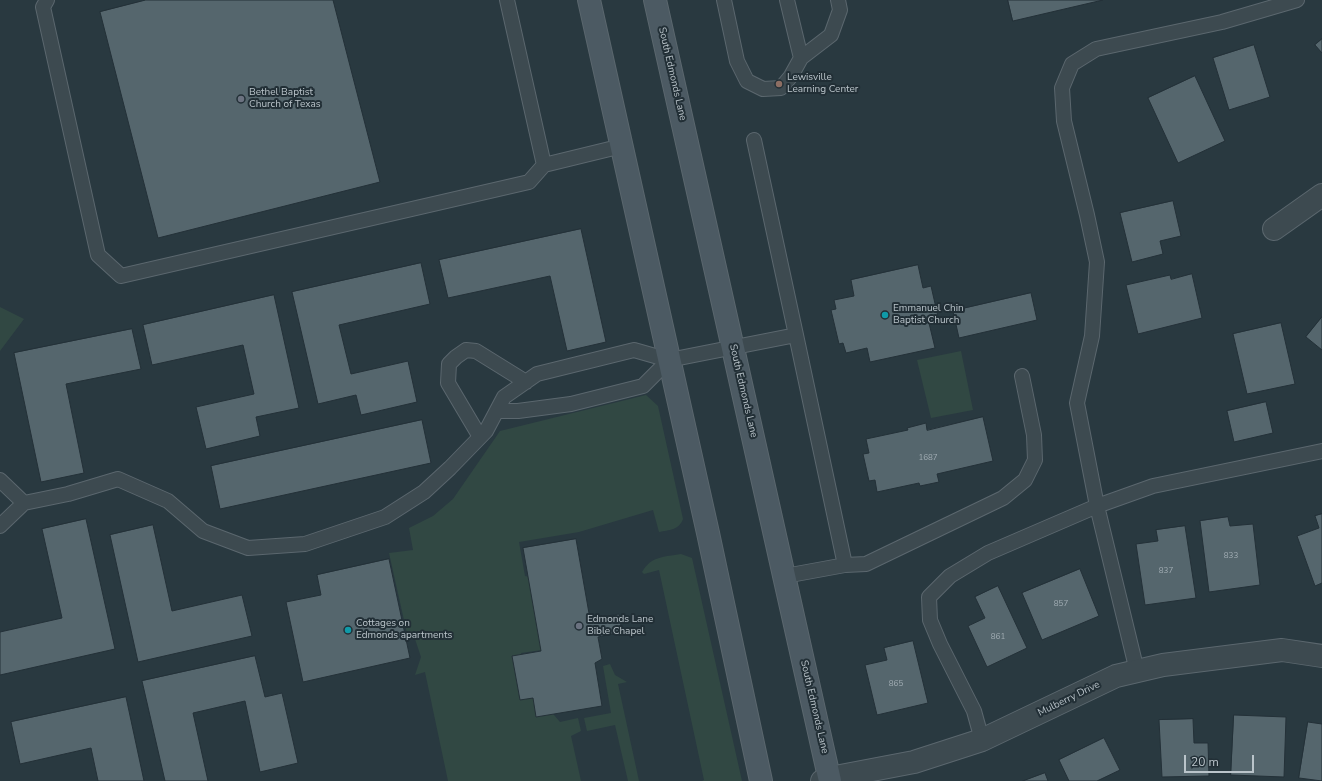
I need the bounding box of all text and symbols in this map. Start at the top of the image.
street label: South Edmonds Lane [655,26,689,122]
place label: Lewisville Learning Center [787,72,858,96]
marker: Lewisville Learning Center [774,79,784,89]
place label: Bethel Baptist Church of Texas [249,87,321,110]
marker: Bethel Baptist Church of Texas [236,94,246,104]
place label: Emmanuel Chin Baptist Church [893,303,964,326]
marker: Emmanuel Chin Baptist Church [880,310,890,320]
street label: South Edmonds Lane [726,343,760,439]
house number: 1687 [918,453,938,463]
house number: 833 [1224,551,1238,561]
house number: 837 [1159,566,1173,576]
house number: 857 [1054,599,1068,609]
place label: Edmonds Lane Bible Chapel [587,614,653,638]
place label: Cottages on Edmonds apartments [356,618,452,642]
marker: Edmonds Lane Bible Chapel [574,621,584,631]
marker: Cottages on Edmonds apartments [343,625,353,635]
house number: 861 [991,632,1005,642]
street label: South Edmonds Lane [797,659,831,755]
house number: 865 [889,679,903,689]
street label: Mulberry Drive [1036,679,1102,719]
scale bar [1186,747,1256,773]
text: 20 m [1191,754,1219,770]

